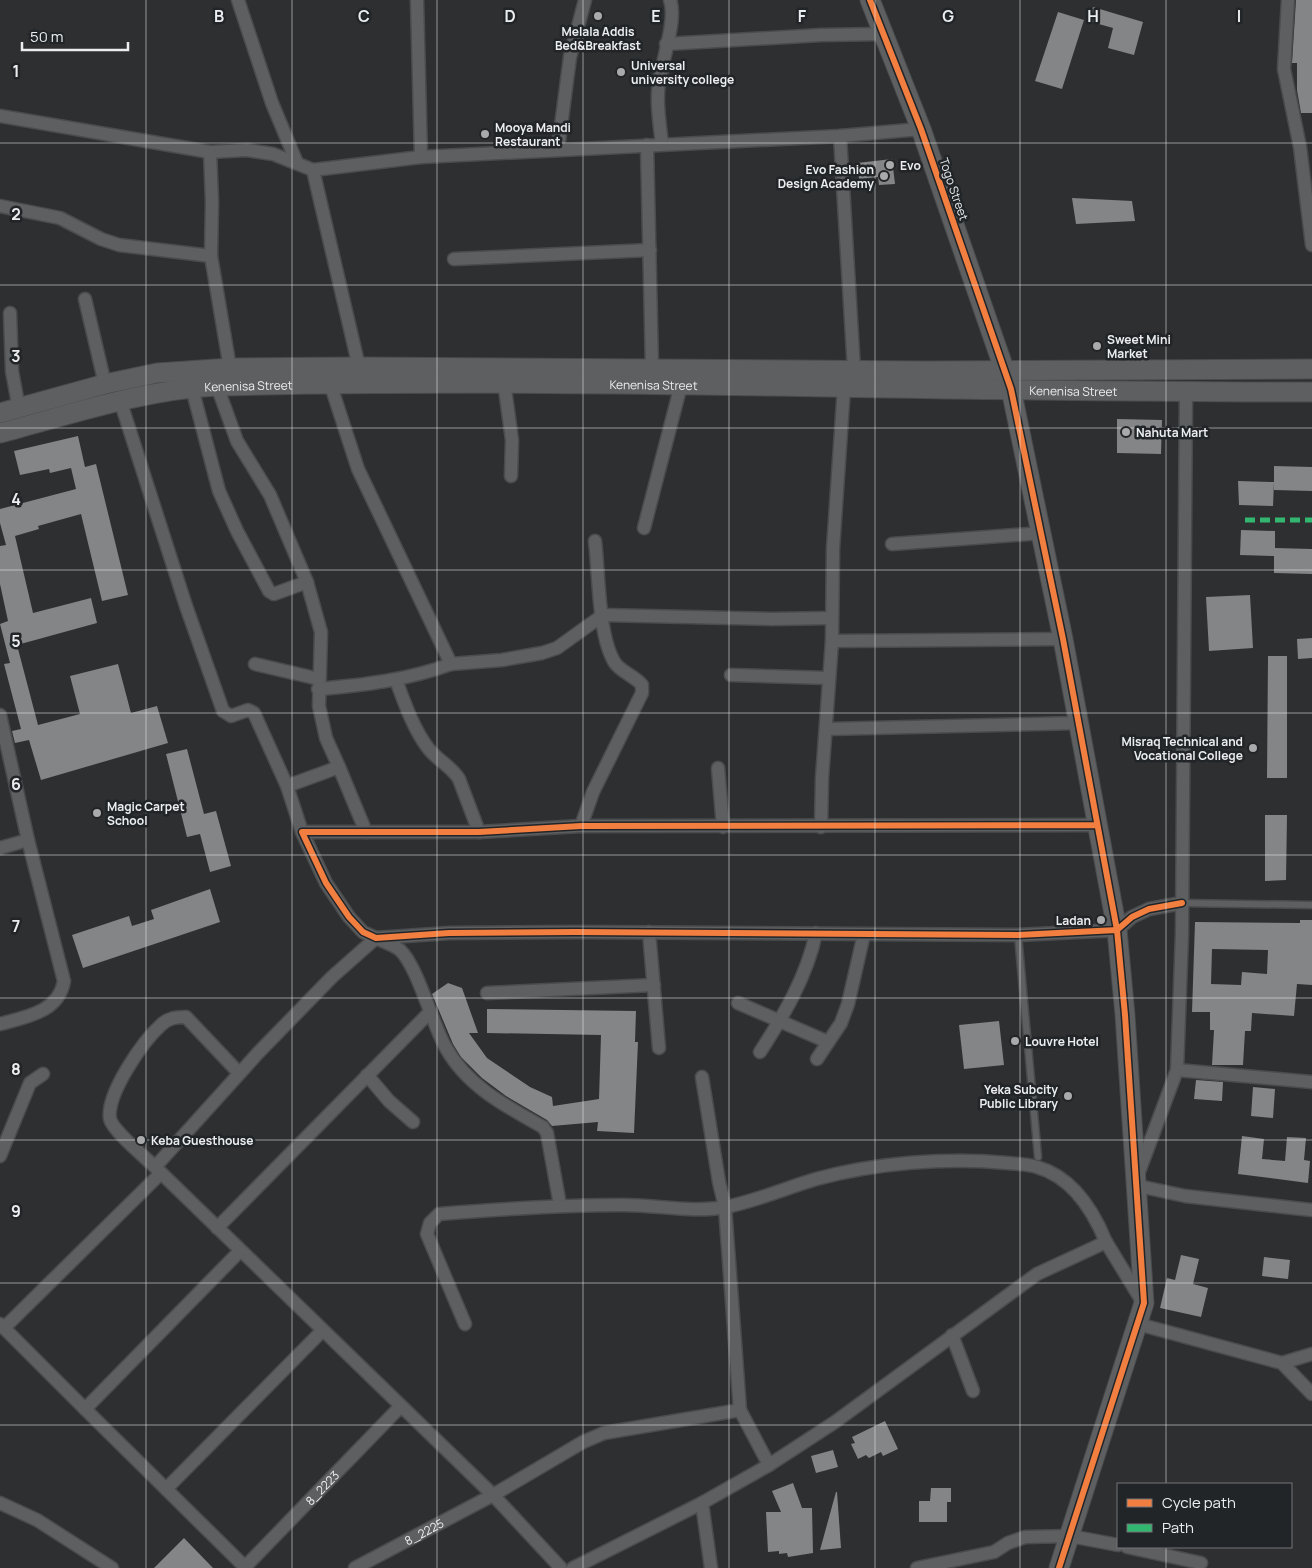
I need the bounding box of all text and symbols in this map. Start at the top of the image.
text: B [214,5,224,27]
text: C [358,5,370,27]
text: D [504,5,516,27]
text: E [651,5,661,27]
text: F [798,5,807,27]
text: G [942,5,954,27]
text: H [1087,5,1099,27]
text: I [1237,5,1241,27]
marker: Melala Addis Bed&Breakfast [592,10,604,22]
scale bar [22,20,129,52]
place label: Melala Addis Bed&Breakfast [555,23,641,54]
text: 50 m [30,26,64,47]
place label: Universal university college [631,57,734,88]
text: 1 [12,60,20,82]
marker: Universal university college [615,66,627,78]
place label: Mooya Mandi Restaurant [495,119,571,150]
marker: Mooya Mandi Restaurant [479,128,491,140]
street label: Togo Street [935,155,973,223]
place label: Evo [900,157,921,174]
marker: Evo [884,159,896,171]
place label: Evo Fashion Design Academy [778,161,874,192]
marker: Evo Fashion Design Academy [878,170,890,182]
text: 2 [11,203,21,225]
place label: Sweet Mini Market [1107,331,1171,362]
marker: Sweet Mini Market [1091,340,1103,352]
text: 3 [11,345,21,367]
street label: Kenenisa Street [204,376,293,395]
street label: Kenenisa Street [609,376,698,394]
street label: Kenenisa Street [1029,382,1118,400]
place label: Nahuta Mart [1136,424,1208,441]
marker: Nahuta Mart [1120,426,1132,438]
text: 4 [11,488,21,510]
text: 5 [11,630,21,652]
place label: Misraq Technical and Vocational College [1121,733,1243,764]
marker: Misraq Technical and Vocational College [1247,742,1259,754]
text: 6 [11,773,21,795]
place label: Magic Carpet School [107,798,185,829]
marker: Magic Carpet School [91,807,103,819]
place label: Ladan [1056,912,1091,929]
marker: Ladan [1095,914,1107,926]
text: 7 [12,915,20,937]
place label: Louvre Hotel [1025,1033,1099,1050]
marker: Louvre Hotel [1009,1035,1021,1047]
text: 8 [11,1058,21,1080]
place label: Yeka Subcity Public Library [979,1081,1058,1112]
marker: Yeka Subcity Public Library [1062,1090,1074,1102]
place label: Keba Guesthouse [151,1132,254,1149]
marker: Keba Guesthouse [135,1134,147,1146]
text: 9 [11,1200,21,1222]
street label: 8_2223 [301,1467,343,1509]
legend [1117,1483,1292,1548]
text: Cycle path [1162,1492,1236,1513]
street label: 8_2225 [401,1514,447,1549]
text: Path [1162,1517,1194,1538]

